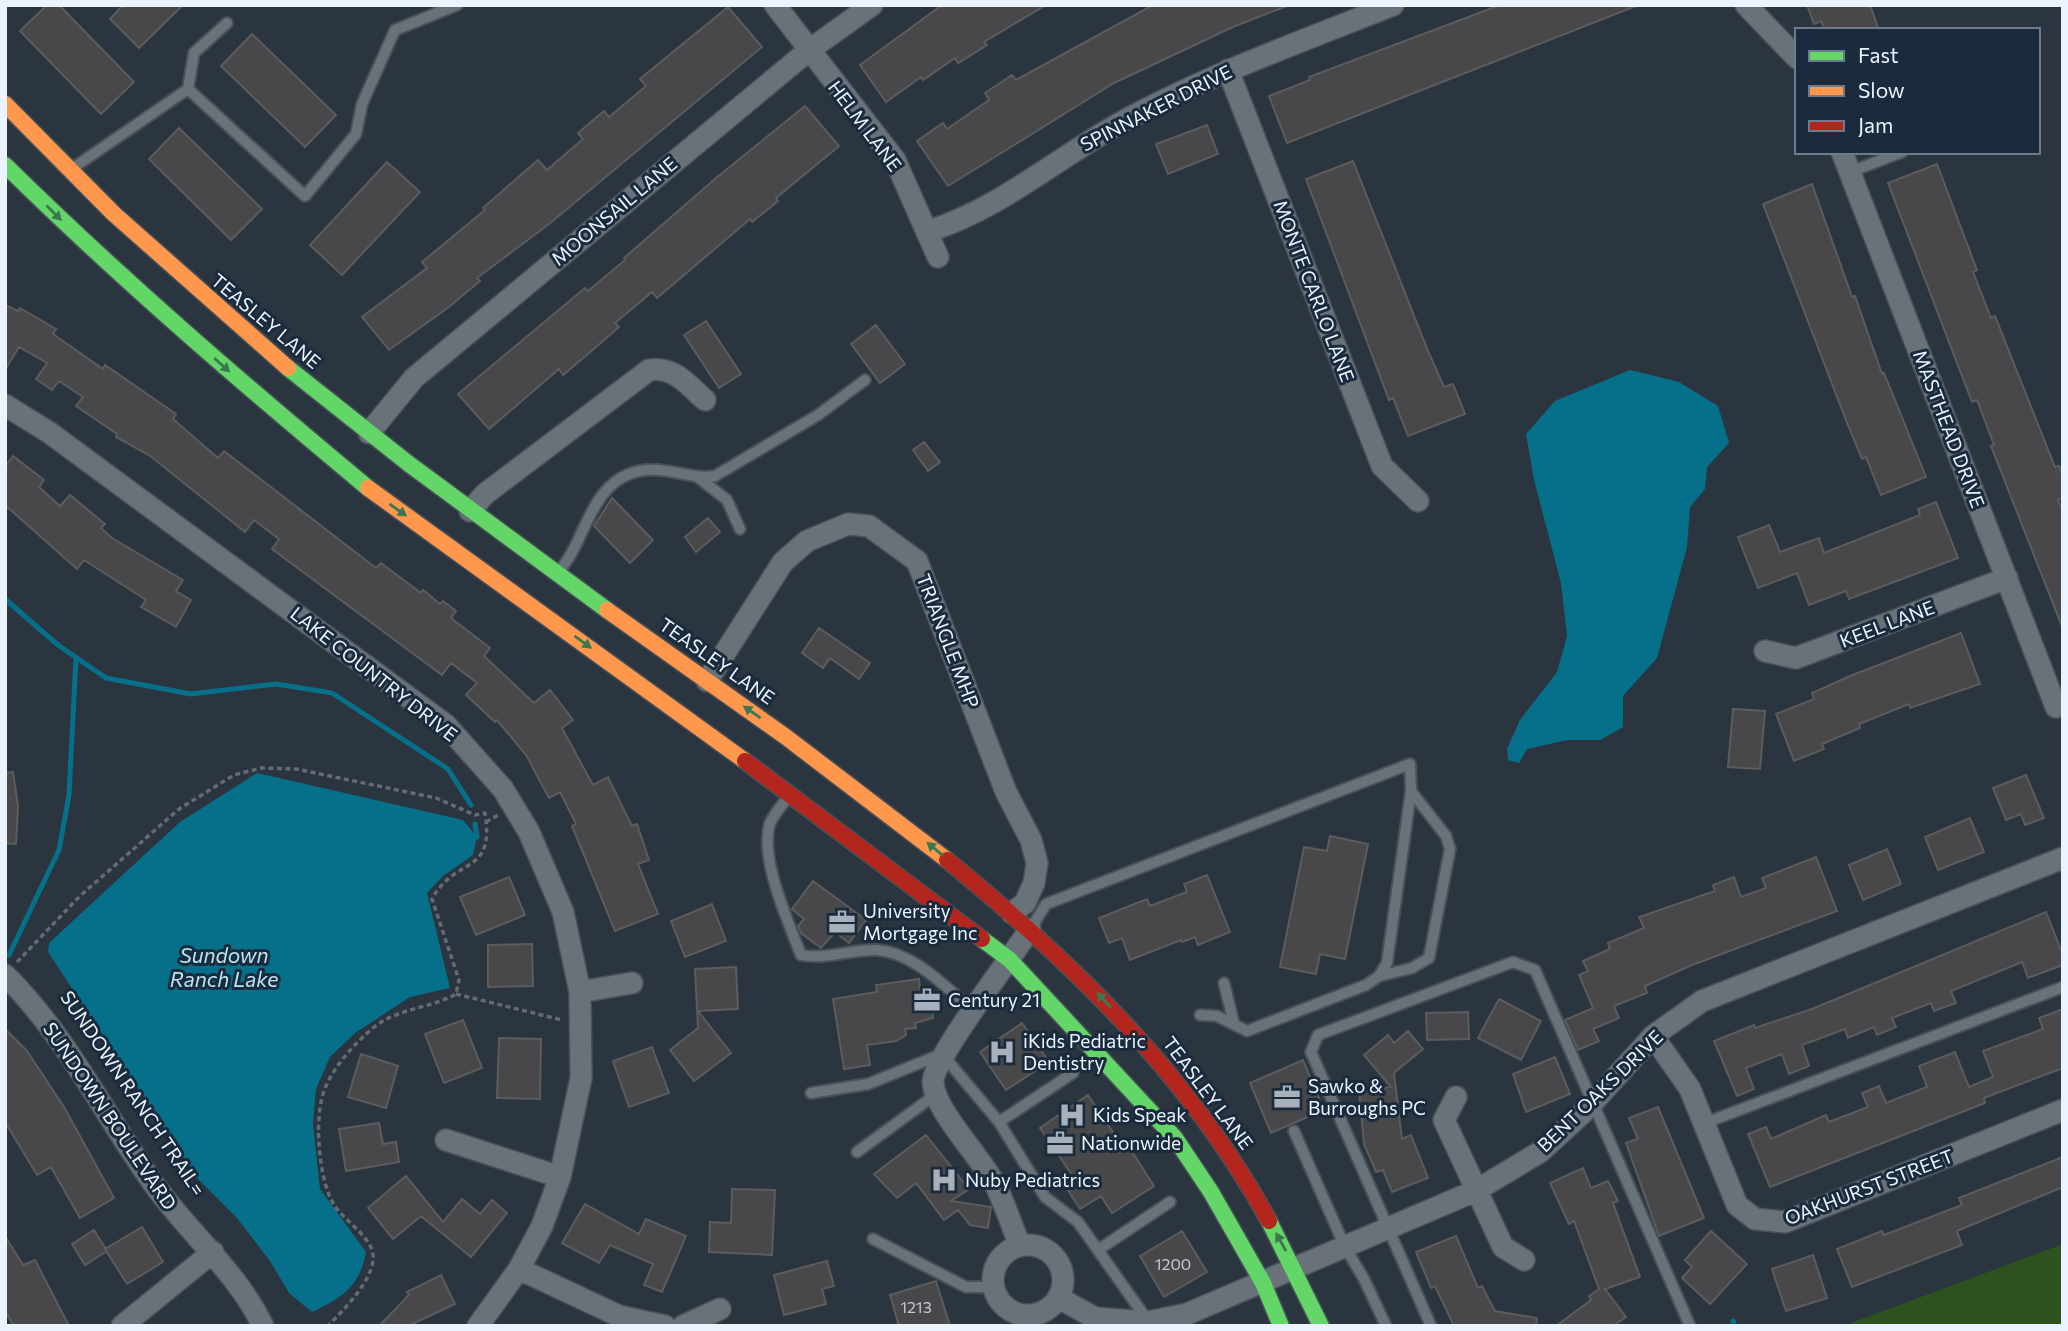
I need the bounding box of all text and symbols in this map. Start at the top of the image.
legend [1795,28,2040,154]
text: Fast [1858,42,1899,67]
street label: SPINNAKER DRIVE [1076,59,1235,156]
street label: HELM LANE [824,76,907,176]
text: Slow [1858,77,1905,102]
text: Jam [1858,112,1893,137]
street label: MOONSAIL LANE [546,151,681,270]
street label: MONTE CARLO LANE [1269,197,1360,385]
one-way arrow [45,204,62,221]
street label: TEASLEY LANE [207,268,326,373]
street label: MASTHEAD DRIVE [1909,347,1990,511]
one-way arrow [214,357,231,372]
one-way arrow [389,503,407,517]
street label: TRIANGLE MHP [912,571,985,711]
street label: KEEL LANE [1836,595,1937,652]
street label: LAKE COUNTRY DRIVE [286,601,462,746]
street label: TEASLEY LANE [655,612,779,709]
one-way arrow [574,635,592,649]
one-way arrow [743,706,762,719]
one-way arrow [926,841,944,856]
place label: University Mortgage Inc [863,899,977,944]
office icon: University Mortgage Inc [827,907,857,937]
water label: Sundown Ranch Lake [170,942,278,991]
office icon: Century 21 [912,985,942,1015]
street label: SUNDOWN RANCH TRAIL= [56,986,211,1199]
place label: Century 21 [948,988,1040,1011]
one-way arrow [1097,992,1113,1009]
street label: SUNDOWN BOULEVARD [39,1018,182,1214]
street label: BENT OAKS DRIVE [1532,1025,1667,1156]
place label: iKids Pediatric Dentistry [1023,1029,1146,1074]
street label: TEASLEY LANE [1158,1032,1258,1154]
hospital icon: iKids Pediatric Dentistry [987,1037,1017,1067]
place label: Sawko & Burroughs PC [1308,1074,1426,1119]
office icon: Sawko & Burroughs PC [1272,1082,1302,1112]
hospital icon: Kids Speak [1057,1100,1087,1130]
place label: Kids Speak [1093,1103,1187,1126]
office icon: Nationwide [1045,1128,1075,1158]
place label: Nationwide [1081,1131,1181,1154]
street label: OAKHURST STREET [1781,1144,1956,1229]
hospital icon: Nuby Pediatrics [929,1165,959,1195]
place label: Nuby Pediatrics [965,1168,1100,1191]
one-way arrow [1275,1232,1287,1252]
house number: 1200 [1155,1254,1191,1273]
house number: 1213 [900,1297,932,1316]

